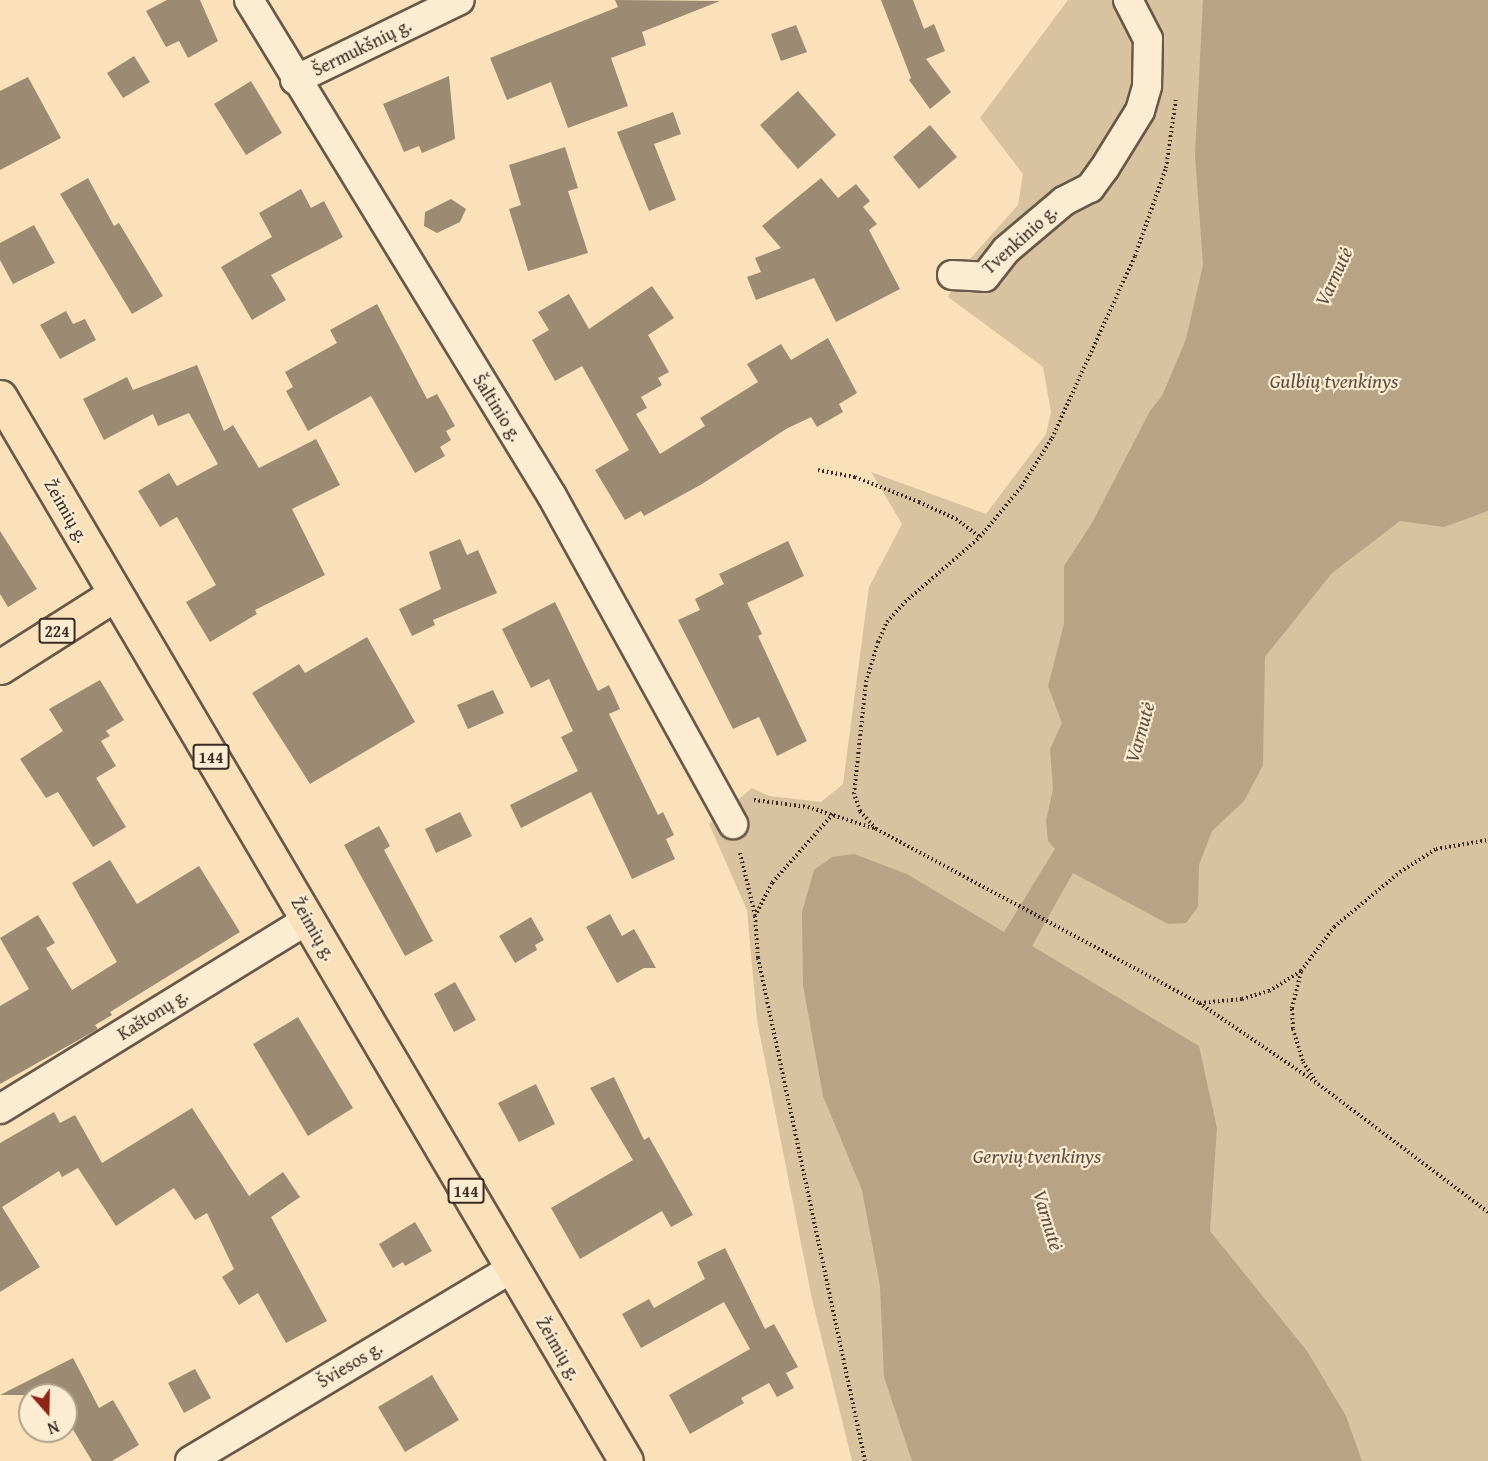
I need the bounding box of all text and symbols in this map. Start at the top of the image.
street label: Šermukšnių g. [309,15,415,81]
street label: Tvenkinio g. [978,201,1062,279]
water label: Varnutė [1309,243,1357,309]
water label: Gulbių tvenkinys [1270,368,1398,392]
street label: Šaltinio g. [468,370,526,446]
street label: Žeimių g. [39,475,93,547]
road number: 224 [38,618,76,644]
water label: Varnutė [1119,699,1159,765]
road number: 144 [192,744,230,770]
street label: Žeimių g. [286,893,340,965]
street label: Kaštonų g. [114,985,192,1045]
water label: Gervių tvenkinys [973,1143,1101,1167]
road number: 144 [446,1178,486,1204]
water label: Varnutė [1028,1187,1070,1253]
street label: Žeimių g. [531,1313,585,1385]
street label: Šviesos g. [314,1337,386,1393]
north arrow [18,1383,78,1443]
text: N [44,1415,63,1441]

